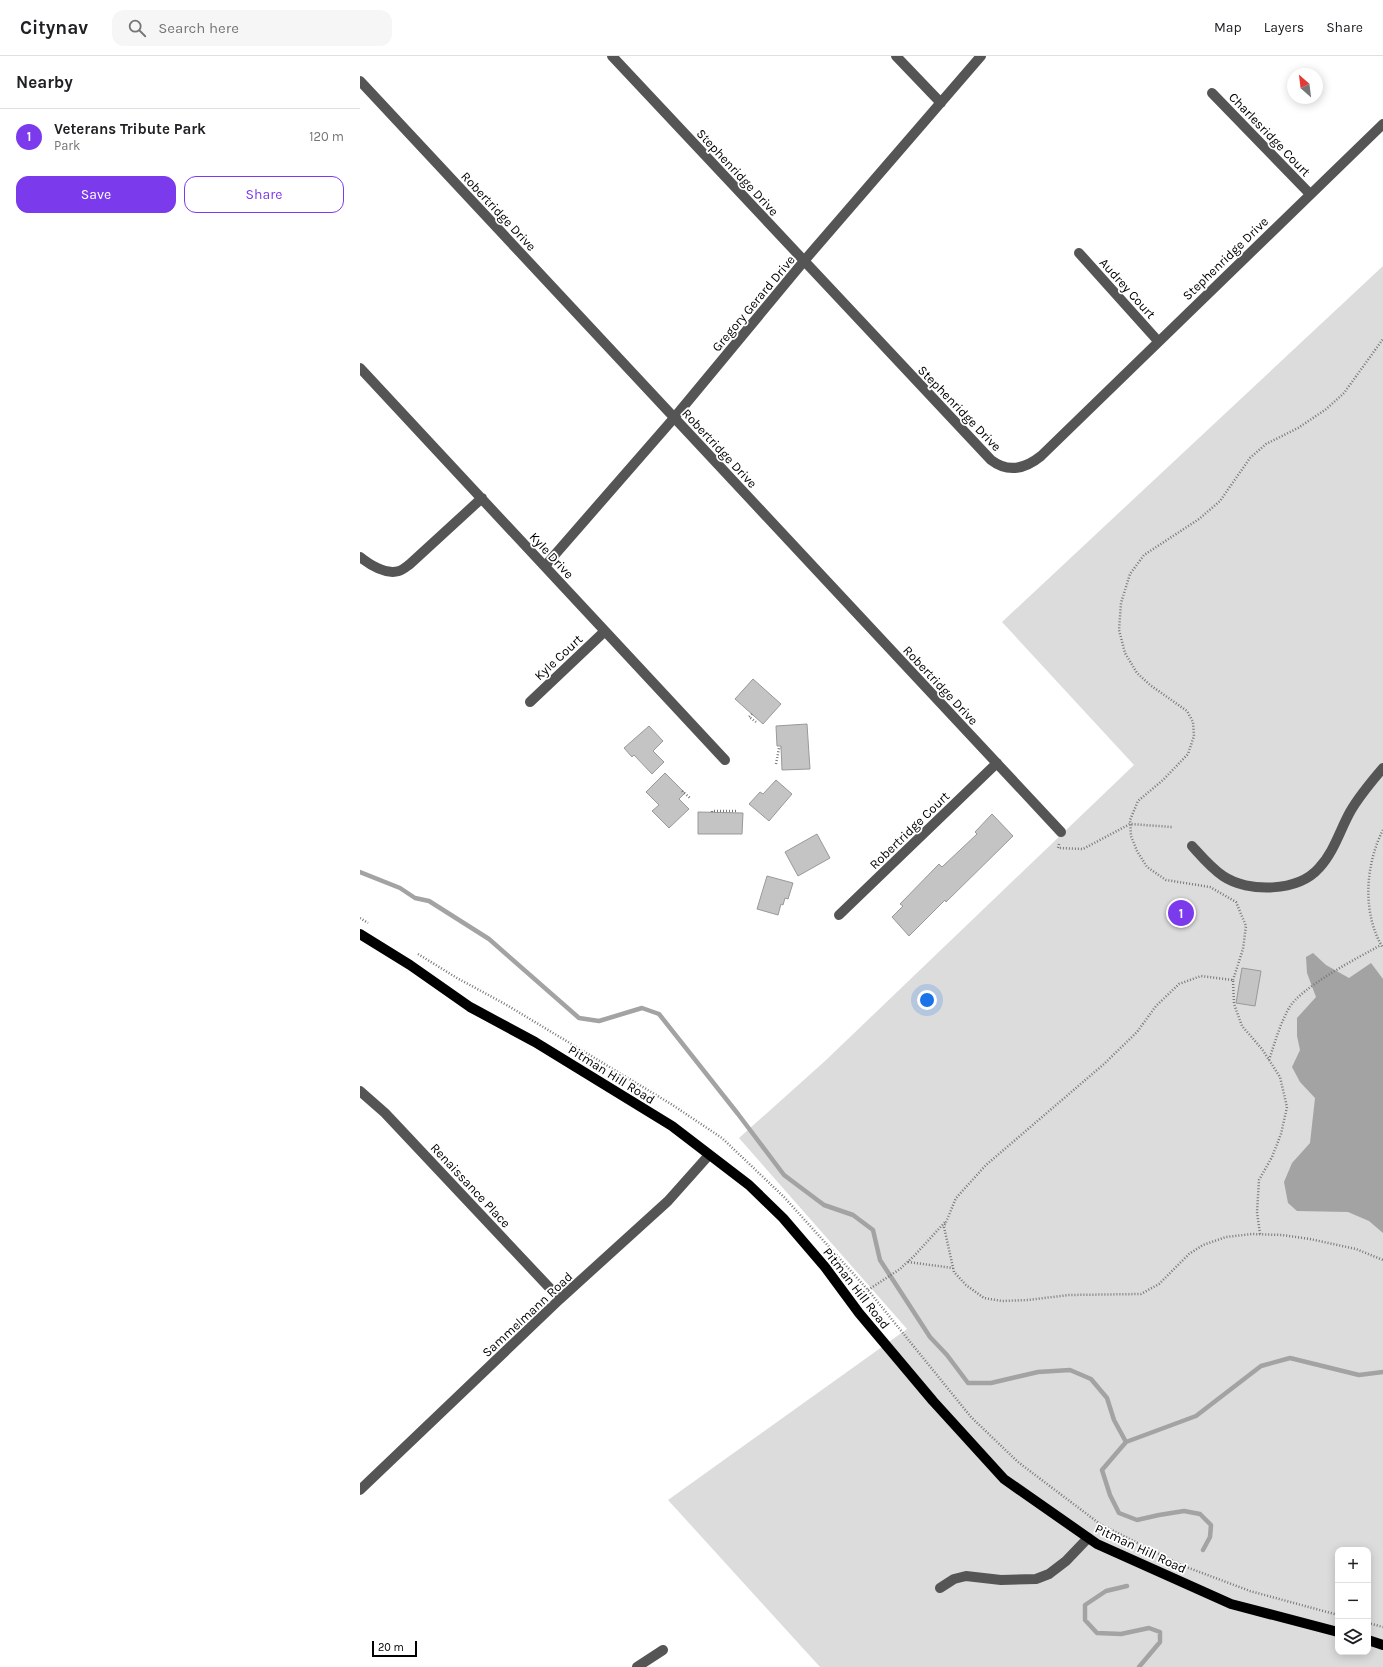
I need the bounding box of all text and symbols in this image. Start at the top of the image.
search box [112,10,392,46]
text: Citynav [20,17,88,39]
icon: search [126,17,148,39]
text: Search here [158,19,239,37]
text: Map [1214,19,1242,36]
text: Layers [1264,19,1304,36]
text: Share [1326,19,1363,36]
north arrow [1287,68,1323,104]
text: Nearby [16,72,73,92]
street label: Charlesridge Court [1226,89,1314,179]
text: Veterans Tribute Park [54,120,206,138]
street label: Stephenridge Drive [694,126,782,219]
text: 1 [27,129,31,144]
text: 120 m [309,129,344,144]
text: Park [54,138,80,153]
street label: Robertridge Drive [458,169,539,254]
button: Save [16,176,176,213]
button: Share [184,176,344,213]
street label: Stephenridge Drive [1179,213,1271,303]
street label: Gregory Gerard Drive [709,252,798,354]
street label: Audrey Court [1097,255,1159,322]
street label: Stephenridge Drive [915,362,1005,454]
street label: Robertridge Drive [679,406,760,491]
street label: Kyle Drive [526,529,577,582]
street label: Kyle Court [531,631,585,683]
street label: Robertridge Drive [900,643,981,728]
street label: Robertridge Court [866,788,952,872]
pin: 1 [1168,898,1194,928]
your location [917,990,937,1010]
street label: Pitman Hill Road [566,1042,658,1107]
street label: Renaissance Place [428,1140,514,1231]
street label: Pitman Hill Road [820,1245,893,1332]
street label: Sammelmann Road [479,1269,575,1360]
street label: Pitman Hill Road [1093,1521,1189,1576]
map controls [1335,1547,1371,1655]
button: + [1335,1547,1371,1583]
button: − [1335,1583,1371,1619]
button: layers [1335,1619,1371,1655]
scale bar [372,1639,417,1658]
text: 20 m [378,1641,404,1654]

